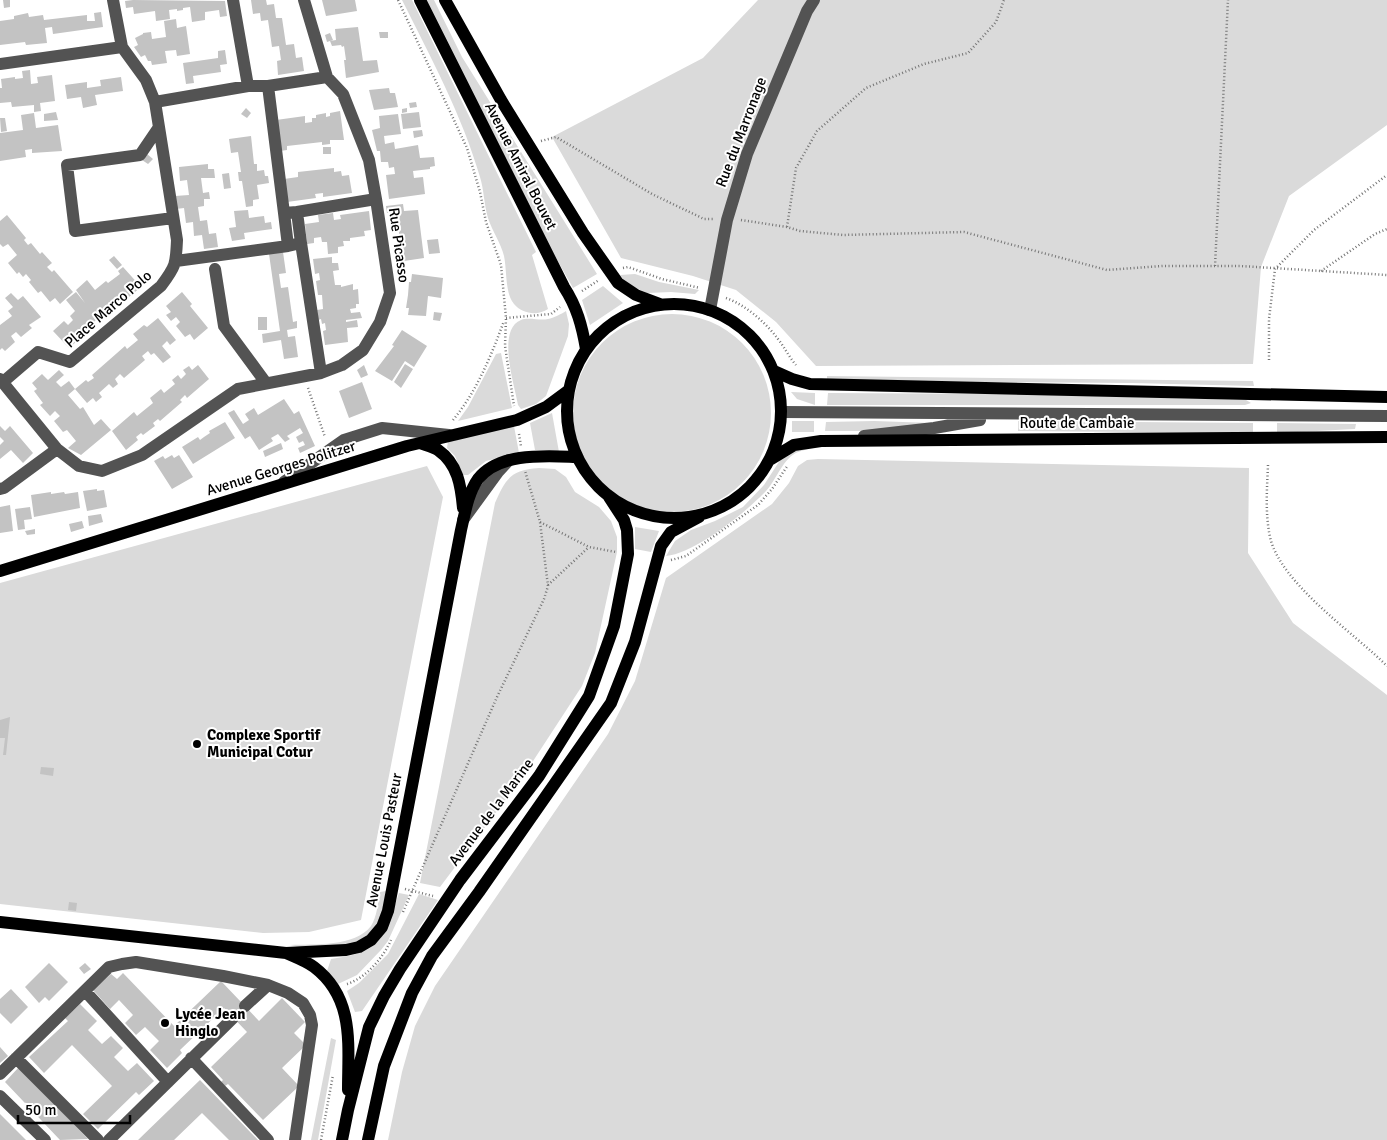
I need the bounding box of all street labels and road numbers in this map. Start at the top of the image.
street label: Rue du Marronage [712,74,770,190]
street label: Avenue Amiral Bouvet [481,99,561,233]
street label: Rue Picasso [385,206,413,284]
street label: Place Marco Polo [61,266,155,352]
street label: Route de Cambaie [1019,414,1135,432]
street label: Avenue Georges Politzer [204,437,358,499]
street label: Avenue de la Marine [445,755,537,869]
street label: Avenue Louis Pasteur [362,771,406,909]

